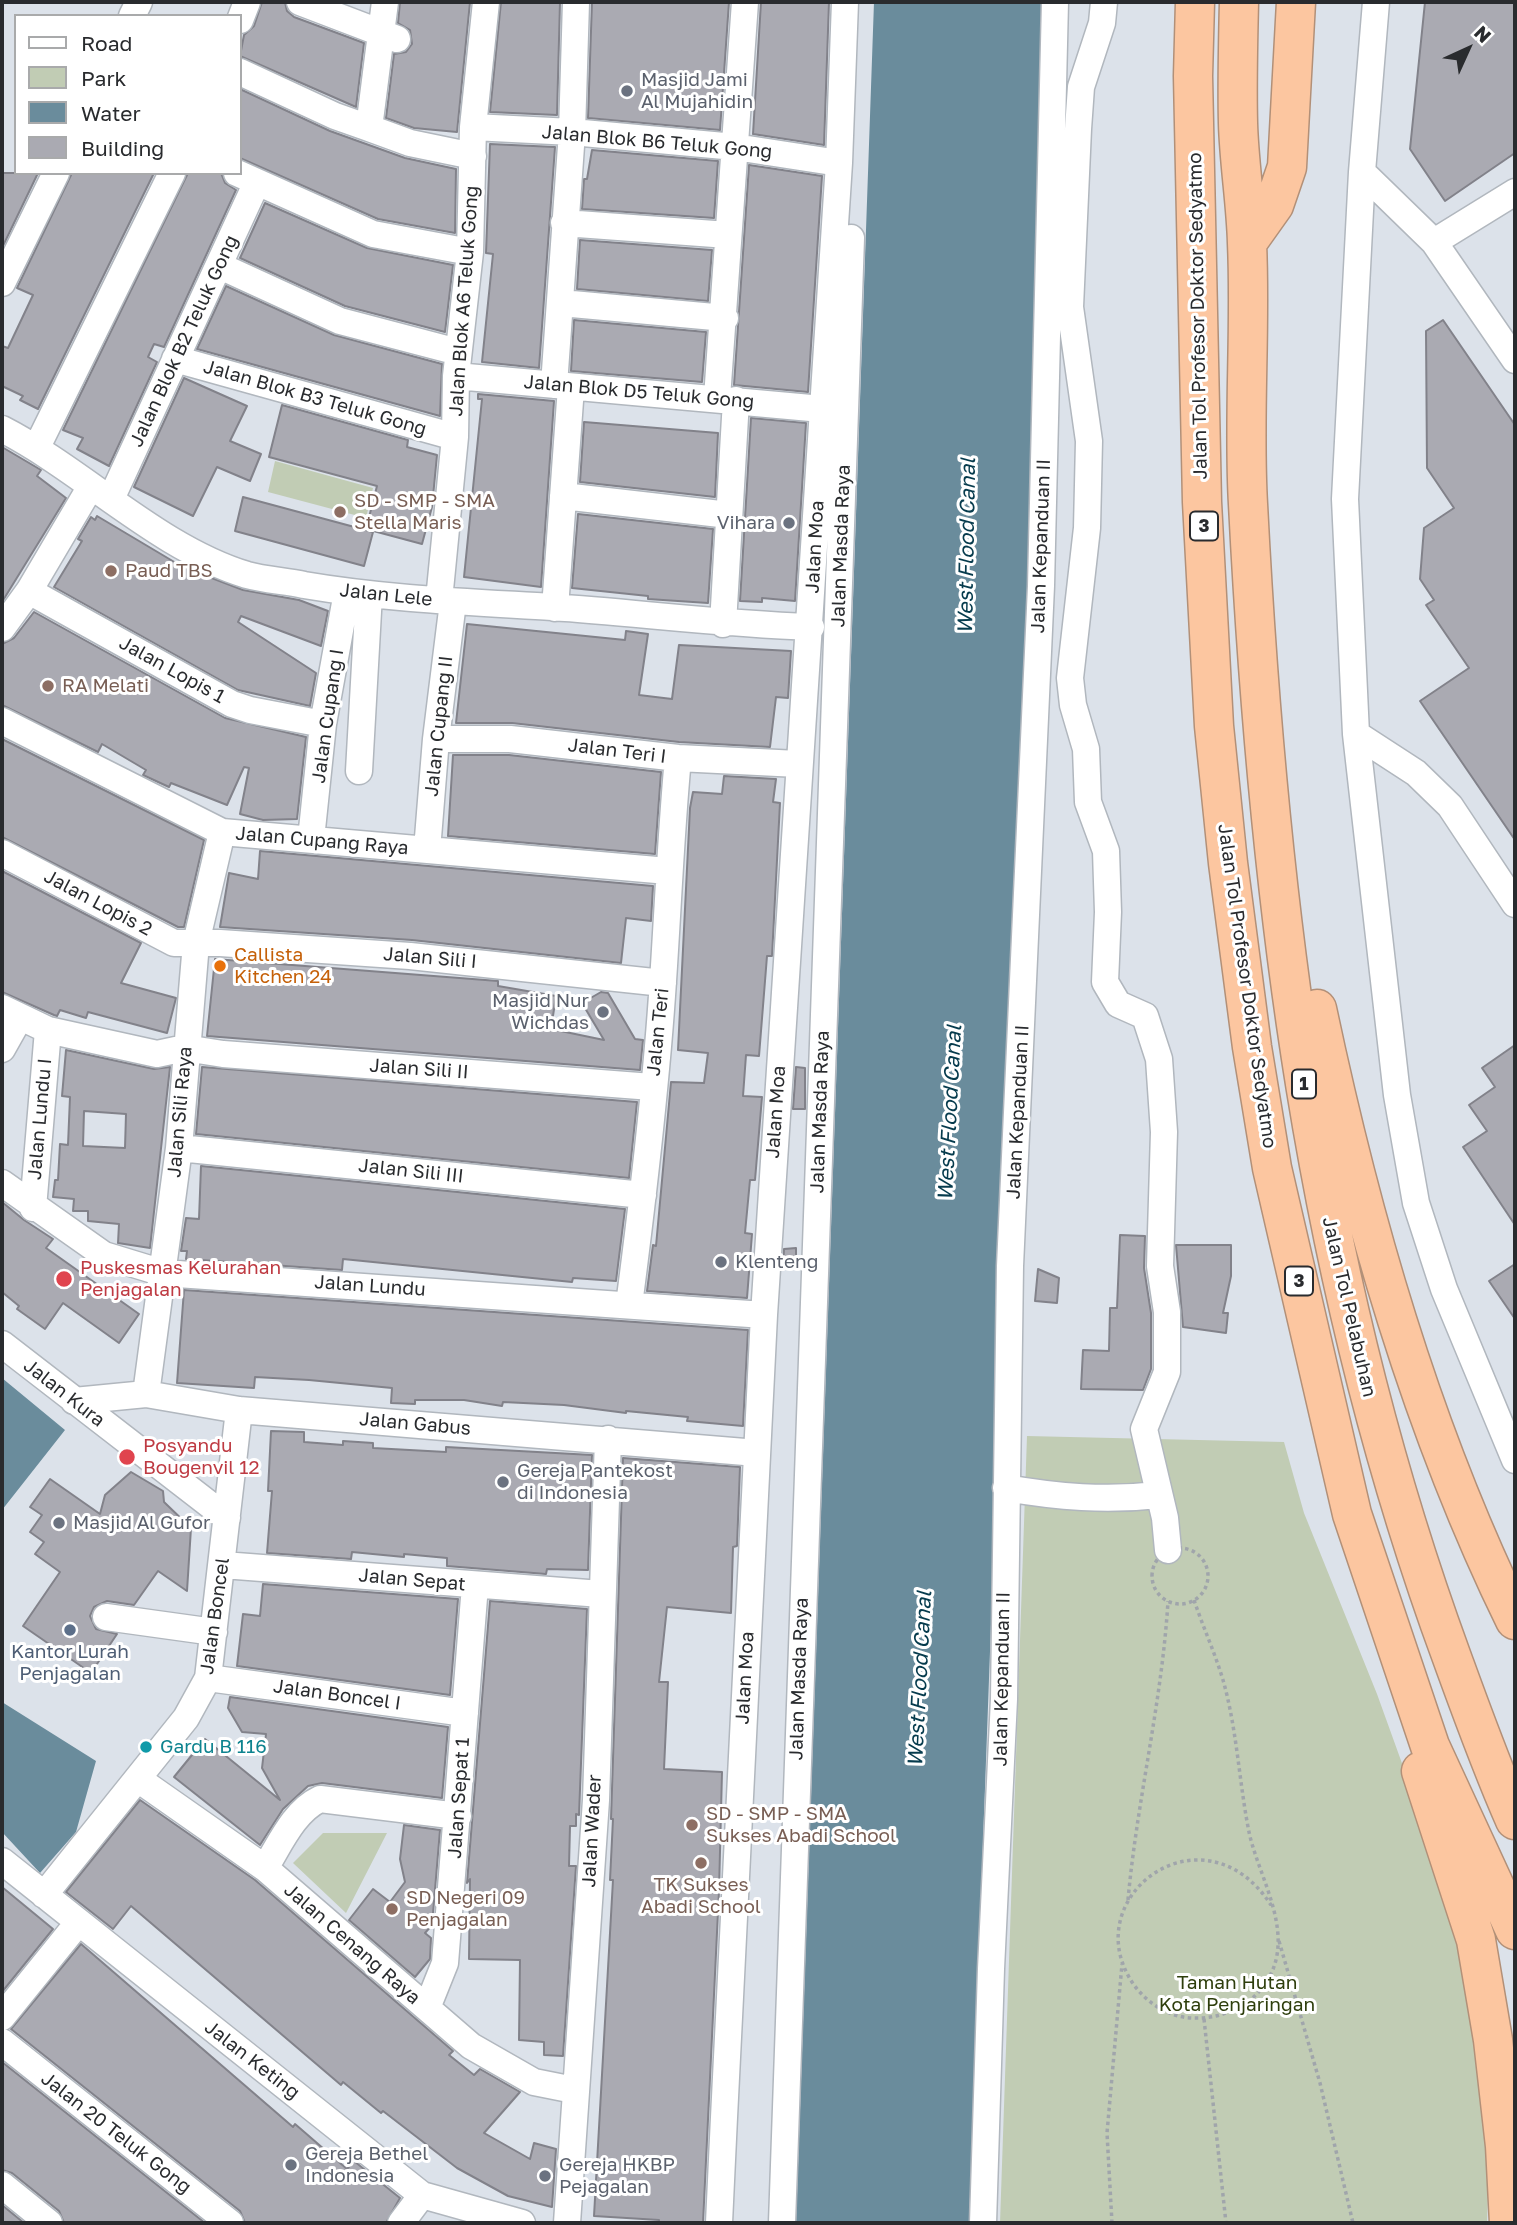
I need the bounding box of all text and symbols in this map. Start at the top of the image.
legend [14,14,242,175]
north arrow [1433,14,1503,84]
text: N [1470,21,1496,47]
text: Road [81,30,132,56]
text: Park [81,65,126,91]
place label: Masjid Jami Al Mujahidin [641,69,753,113]
marker: Masjid Jami Al Mujahidin [619,83,635,99]
text: Water [81,100,141,126]
street label: Jalan Blok B6 Teluk Gong [541,121,773,163]
text: Building [81,135,164,161]
street label: Jalan Tol Profesor Doktor Sedyatmo [1184,152,1212,480]
street label: Jalan Blok A6 Teluk Gong [445,185,483,417]
street label: Jalan Blok B2 Teluk Gong [125,232,243,450]
street label: Jalan Blok B3 Teluk Gong [201,355,429,441]
street label: Jalan Blok D5 Teluk Gong [523,371,755,413]
water label: West Flood Canal [953,458,981,634]
street label: Jalan Kepanduan II [1027,458,1055,634]
street label: Jalan Masda Raya [827,464,855,628]
place label: SD - SMP - SMA Stella Maris [354,490,495,534]
street label: Jalan Moa [801,500,829,594]
marker: SD - SMP - SMA Stella Maris [332,504,348,520]
place label: Vihara [717,512,775,534]
road number: 3 [1190,512,1218,540]
marker: Vihara [781,515,797,531]
place label: Paud TBS [125,560,213,582]
marker: Paud TBS [103,563,119,579]
street label: Jalan Lele [339,579,433,611]
street label: Jalan Lopis 1 [115,632,229,708]
street label: Jalan Cupang I [307,647,349,785]
street label: Jalan Cupang II [420,654,458,798]
place label: RA Melati [62,675,149,697]
marker: RA Melati [40,678,56,694]
street label: Jalan Teri I [567,734,667,768]
street label: Jalan Cupang Raya [235,822,409,860]
street label: Jalan Tol Profesor Doktor Sedyatmo [1213,822,1281,1150]
street label: Jalan Lopis 2 [40,865,156,941]
street label: Jalan Sili I [382,943,478,973]
place label: Callista Kitchen 24 [234,944,332,988]
marker: Callista Kitchen 24 [212,958,228,974]
street label: Jalan Teri [642,987,674,1077]
place label: Masjid Nur Wichdas [492,990,589,1034]
marker: Masjid Nur Wichdas [595,1004,611,1020]
water label: West Flood Canal [933,1024,967,1202]
street label: Jalan Kepanduan II [1002,1024,1034,1200]
street label: Jalan Masda Raya [806,1030,834,1194]
street label: Jalan Sili Raya [163,1045,197,1179]
street label: Jalan Sili II [369,1054,469,1084]
street label: Jalan Lundu I [23,1057,57,1181]
street label: Jalan Moa [761,1065,791,1159]
road number: 1 [1292,1070,1316,1098]
street label: Jalan Sili III [357,1154,465,1188]
street label: Jalan Tol Pelabuhan [1317,1215,1381,1399]
place label: Klenteng [735,1251,818,1273]
marker: Klenteng [713,1254,729,1270]
place label: Puskesmas Kelurahan Penjagalan [80,1257,281,1301]
road number: 3 [1285,1266,1313,1296]
marker: Puskesmas Kelurahan Penjagalan [54,1269,74,1289]
street label: Jalan Lundu [314,1271,426,1301]
street label: Jalan Kura [19,1354,109,1432]
street label: Jalan Gabus [358,1408,472,1440]
place label: Posyandu Bougenvil 12 [143,1435,259,1479]
marker: Posyandu Bougenvil 12 [117,1447,137,1467]
place label: Gereja Pantekost di Indonesia [517,1460,673,1504]
marker: Gereja Pantekost di Indonesia [495,1474,511,1490]
place label: Masjid Al Gufor [73,1512,210,1534]
marker: Masjid Al Gufor [51,1515,67,1531]
street label: Jalan Boncel [196,1556,234,1676]
street label: Jalan Sepat [357,1564,467,1596]
water label: West Flood Canal [903,1590,937,1768]
street label: Jalan Kepanduan II [989,1591,1015,1767]
street label: Jalan Masda Raya [785,1597,813,1761]
marker: Kantor Lurah Penjagalan [62,1622,78,1638]
street label: Jalan Moa [731,1631,759,1725]
place label: Kantor Lurah Penjagalan [11,1641,129,1685]
street label: Jalan Boncel I [272,1675,402,1715]
place label: Gardu B 116 [160,1736,267,1758]
street label: Jalan Sepat 1 [443,1737,475,1859]
marker: Gardu B 116 [138,1739,154,1755]
street label: Jalan Wader [578,1774,606,1888]
place label: SD - SMP - SMA Sukses Abadi School [706,1803,896,1847]
marker: SD - SMP - SMA Sukses Abadi School [684,1817,700,1833]
marker: TK Sukses Abadi School [693,1855,709,1871]
place label: TK Sukses Abadi School [641,1874,761,1918]
street label: Jalan Cenang Raya [279,1879,425,2009]
place label: SD Negeri 09 Penjagalan [406,1887,525,1931]
marker: SD Negeri 09 Penjagalan [384,1901,400,1917]
park label: Taman Hutan Kota Penjaringan [1159,1972,1315,2016]
street label: Jalan Keting [200,2016,304,2104]
street label: Jalan 20 Teluk Gong [36,2067,196,2199]
place label: Gereja Bethel Indonesia [305,2143,428,2187]
place label: Gereja HKBP Pejagalan [559,2154,675,2198]
marker: Gereja Bethel Indonesia [283,2157,299,2173]
marker: Gereja HKBP Pejagalan [537,2168,553,2184]

